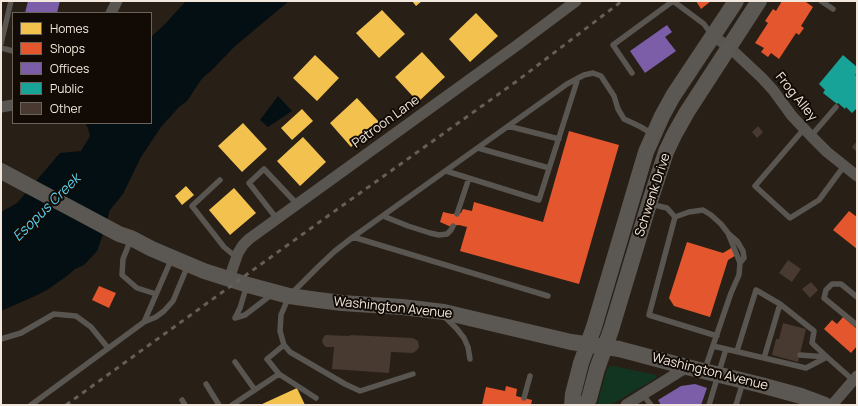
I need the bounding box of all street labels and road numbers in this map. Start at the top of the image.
street label: Frog Alley [772,70,820,124]
street label: Patroon Lane [349,92,423,152]
street label: Schwenk Drive [632,151,674,239]
street label: Washington Avenue [333,294,453,322]
street label: Washington Avenue [650,350,770,394]

